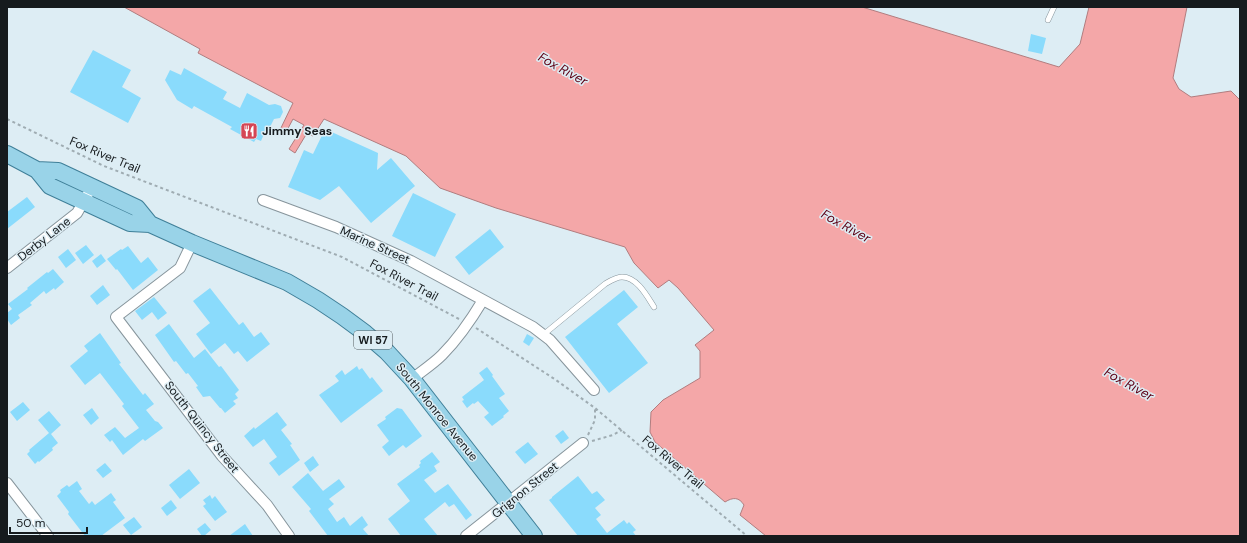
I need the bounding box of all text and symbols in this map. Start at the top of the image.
water label: Fox River [535,48,592,90]
restaurant icon: Jimmy Seas [239,121,259,141]
place label: Jimmy Seas [262,123,332,139]
street label: Fox River Trail [67,133,143,177]
water label: Fox River [818,205,875,247]
street label: Derby Lane [14,213,74,265]
street label: Marine Street [338,222,413,268]
street label: Fox River Trail [367,255,441,305]
road number: WI 57 [354,331,392,349]
street label: South Monroe Avenue [392,360,482,465]
water label: Fox River [1101,363,1158,405]
street label: South Quincy Street [161,378,243,476]
street label: Fox River Trail [639,432,707,492]
street label: Grignon Street [488,458,562,522]
scale bar [10,509,87,535]
text: 50 m [16,515,45,531]

